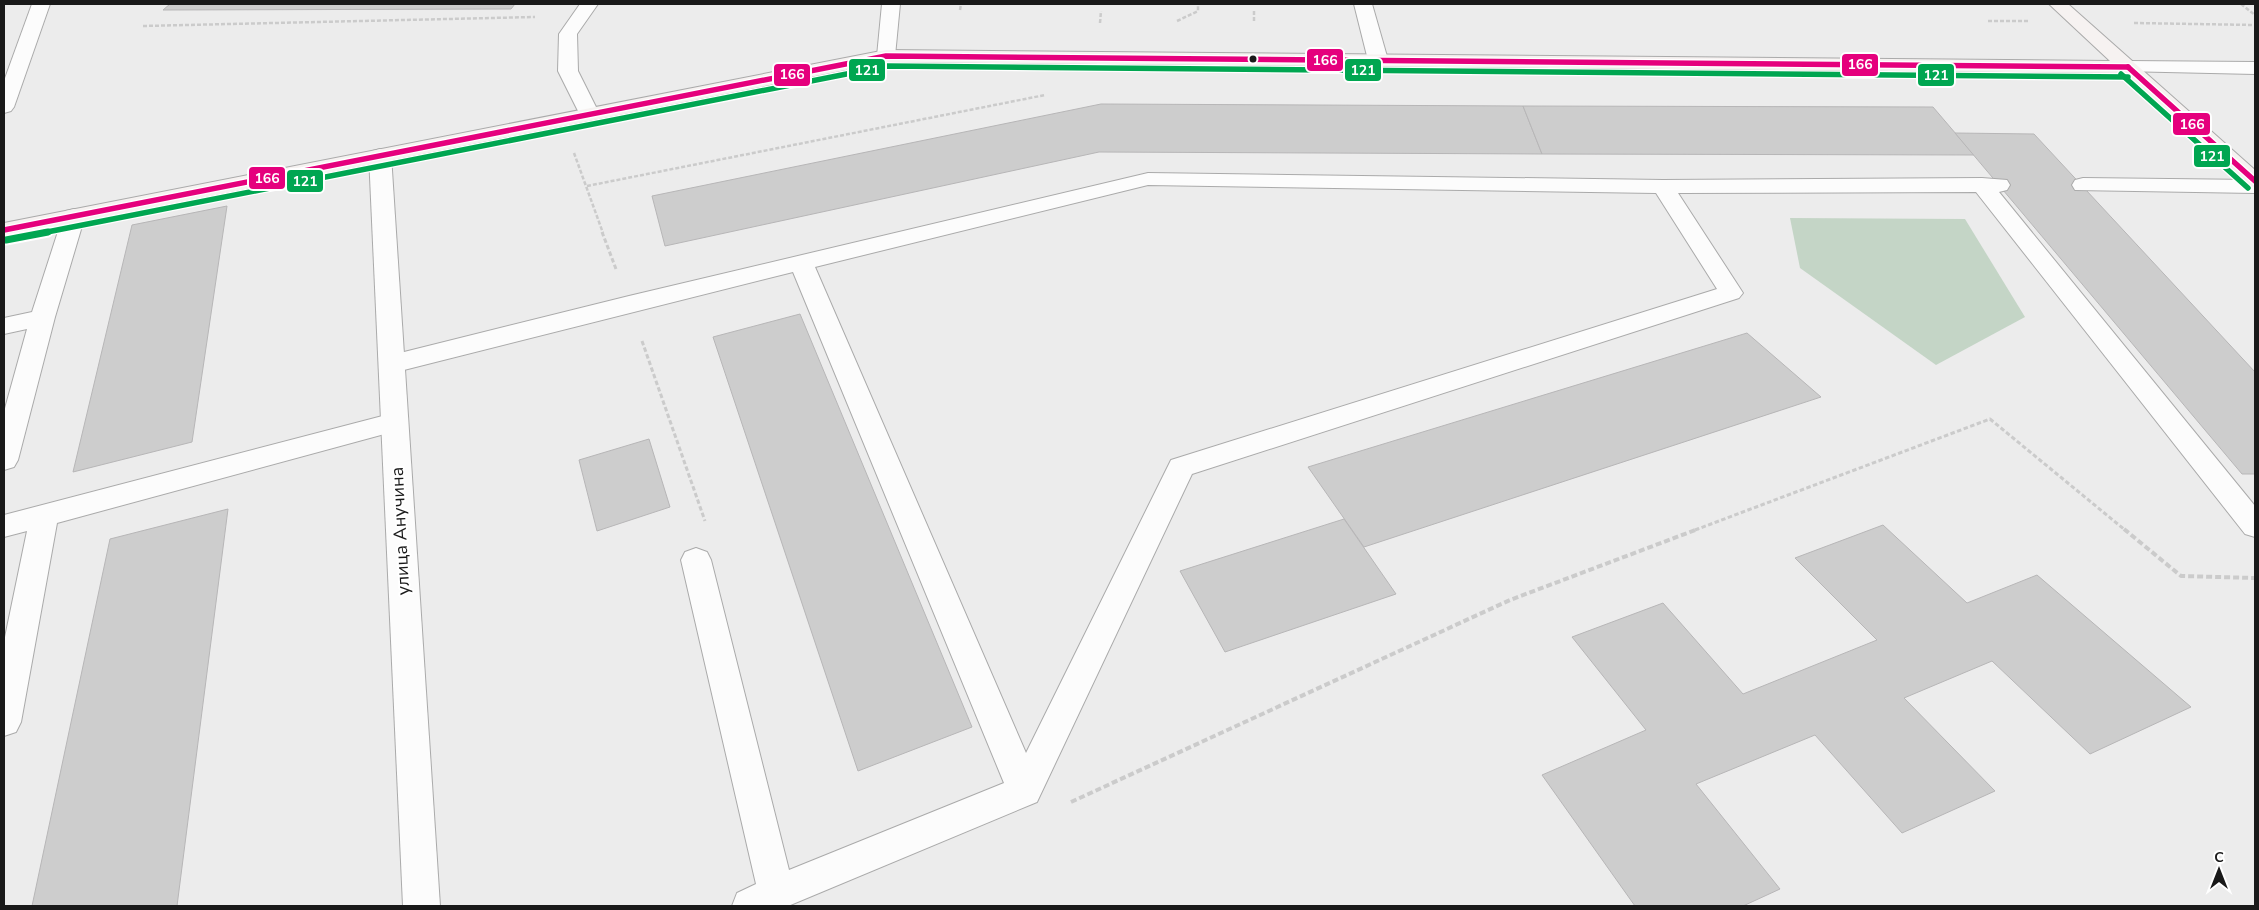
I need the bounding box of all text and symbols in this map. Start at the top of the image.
line badge: 166 [1306,48,1344,72]
text: 166 [1312,51,1338,70]
line badge: 166 [1841,53,1879,77]
unlabelled marker [1248,54,1258,64]
text: 166 [1847,55,1873,74]
line badge: 121 [848,58,886,82]
line badge: 121 [1344,58,1382,82]
text: 121 [854,61,880,80]
text: 121 [1350,61,1376,80]
line badge: 166 [773,63,811,87]
line badge: 121 [1917,63,1955,87]
text: 166 [779,65,805,84]
text: 121 [1923,66,1949,85]
line badge: 166 [2172,112,2211,136]
text: 166 [2179,115,2205,134]
line badge: 121 [2193,144,2231,168]
text: 121 [2199,147,2225,166]
line badge: 166 [248,166,286,190]
text: 166 [254,169,280,188]
line badge: 121 [286,169,324,193]
text: 121 [292,172,318,191]
street label: улица Анучина [385,466,415,596]
north arrow [2194,845,2244,895]
text: С [2214,848,2224,867]

